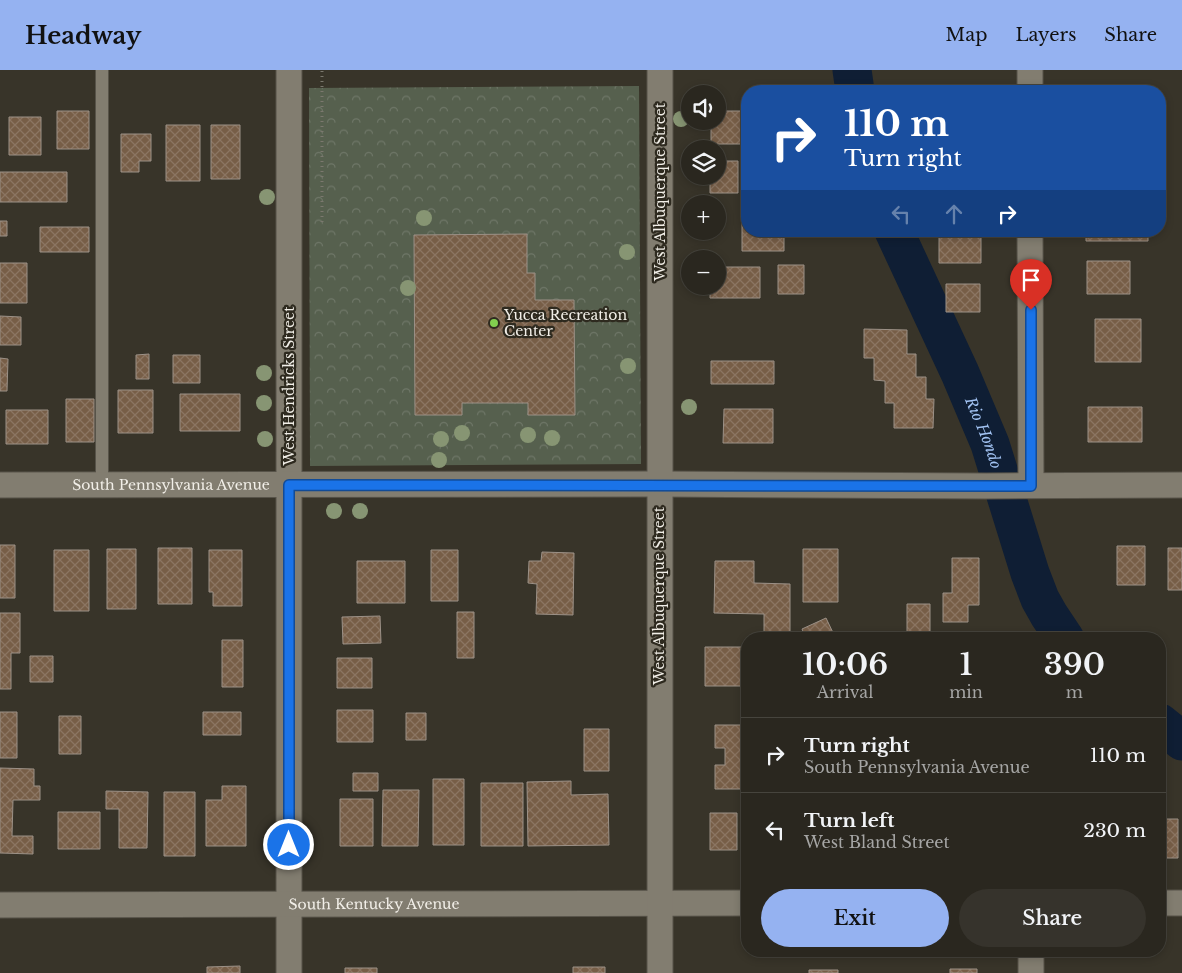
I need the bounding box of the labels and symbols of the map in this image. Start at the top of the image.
street label: West Albuquerque Street [651,102,669,282]
pin [1010,259,1052,310]
street label: West Hendricks Street [280,306,298,466]
place label: Yucca Recreation Center [503,306,627,340]
marker: Yucca Recreation Center [488,317,500,329]
water label: Rio Hondo [961,393,1007,471]
street label: South Pennsylvania Avenue [72,476,270,494]
street label: West Albuquerque Street [650,506,668,686]
position arrow [262,818,314,870]
street label: South Kentucky Avenue [288,895,460,913]

